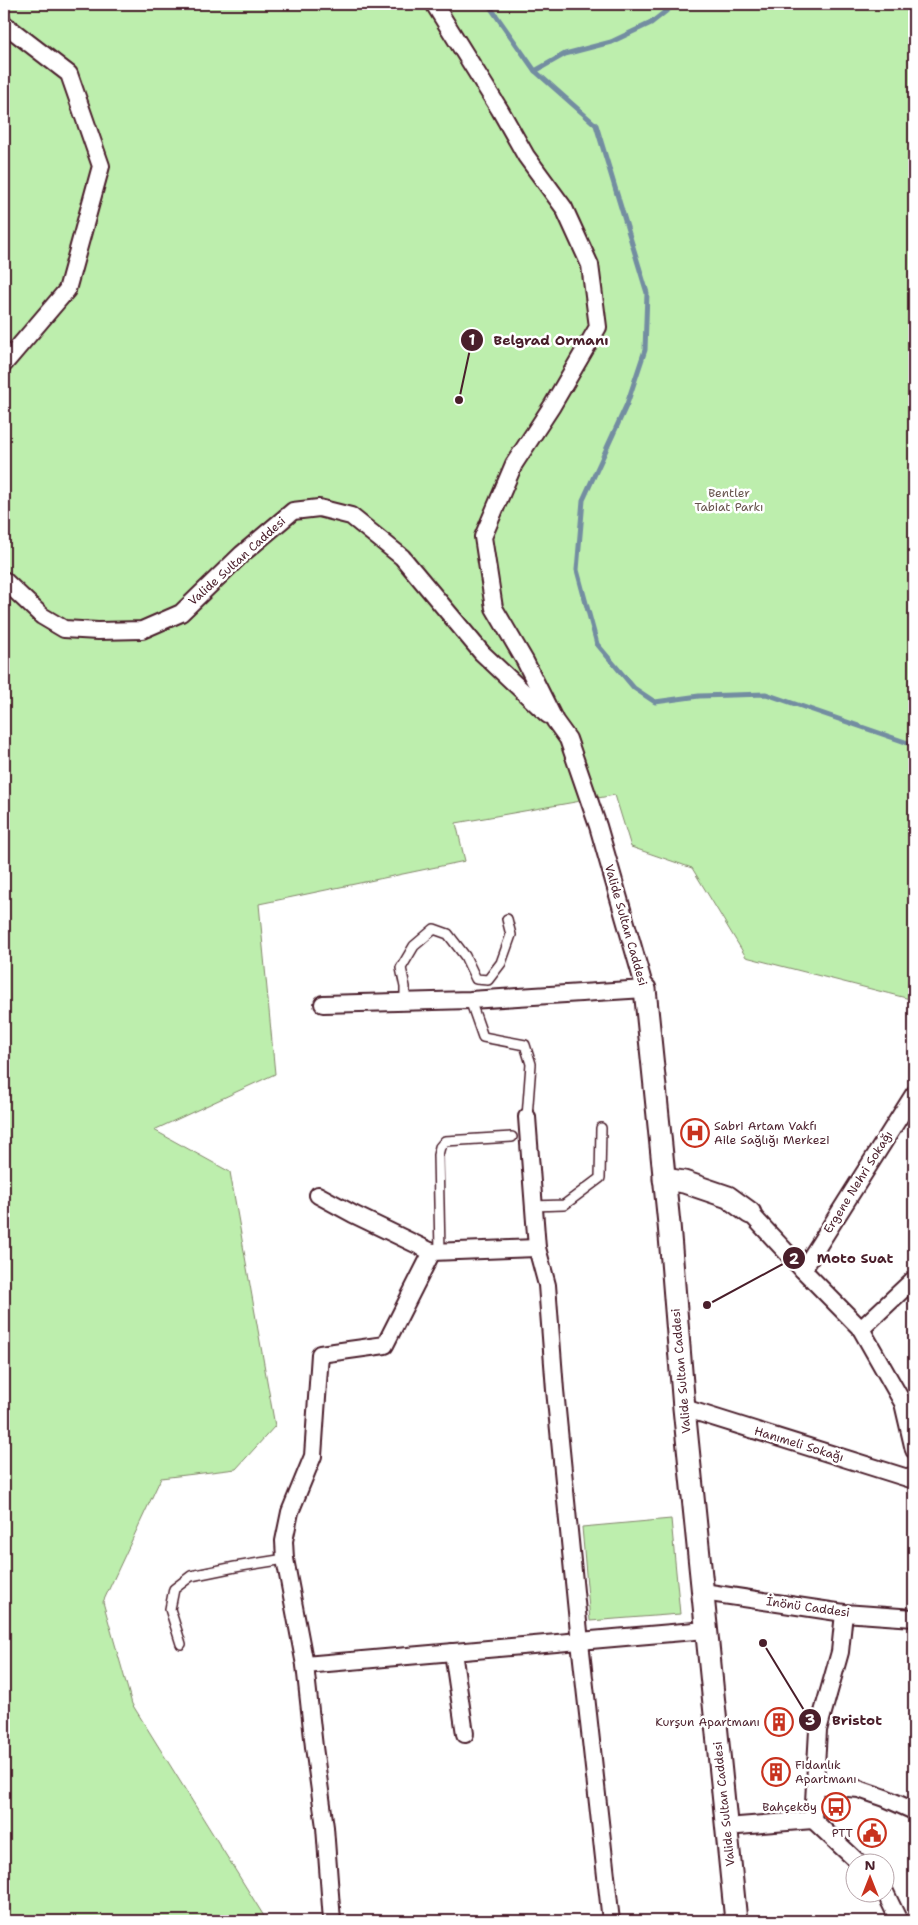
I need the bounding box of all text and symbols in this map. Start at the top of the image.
callout: Belgrad Ormanı [459,325,619,354]
text: 1 [469,330,476,350]
text: Belgrad Ormanı [494,331,608,349]
park label: Bentler Tabiat Parkı [694,485,764,515]
street label: Valide Sultan Caddesi [185,513,289,609]
street label: Valide Sultan Caddesi [601,862,651,988]
hospital icon: Sabri Artam Vakfı Aile Sağlığı Merkezi [680,1118,710,1148]
place label: Sabri Artam Vakfı Aile Sağlığı Merkezi [714,1118,830,1148]
street label: Ergene Nehri Sokağı [820,1128,896,1236]
callout: Moto Suat [782,1244,904,1273]
text: 2 [789,1249,800,1269]
text: Moto Suat [817,1249,894,1267]
street label: Valide Sultan Caddesi [668,1308,694,1434]
street label: Hanımeli Sokağı [752,1423,846,1465]
street label: İnönü Caddesi [765,1593,851,1621]
callout: Bristot [797,1705,892,1734]
building icon: Kurşun Apartmanı [764,1707,794,1737]
text: 3 [805,1710,815,1730]
text: Bristot [832,1711,882,1729]
place label: Kurşun Apartmanı [655,1714,760,1730]
street label: Valide Sultan Caddesi [709,1741,739,1867]
building icon: Fidanlık Apartmanı [761,1757,791,1787]
place label: Fidanlık Apartmanı [795,1757,857,1787]
bus stop icon: Bahçeköy [821,1792,851,1822]
place label: Bahçeköy [762,1799,817,1815]
public building icon: PTT [857,1818,887,1848]
place label: PTT [832,1825,854,1841]
north arrow [846,1852,896,1902]
text: N [864,1856,876,1874]

